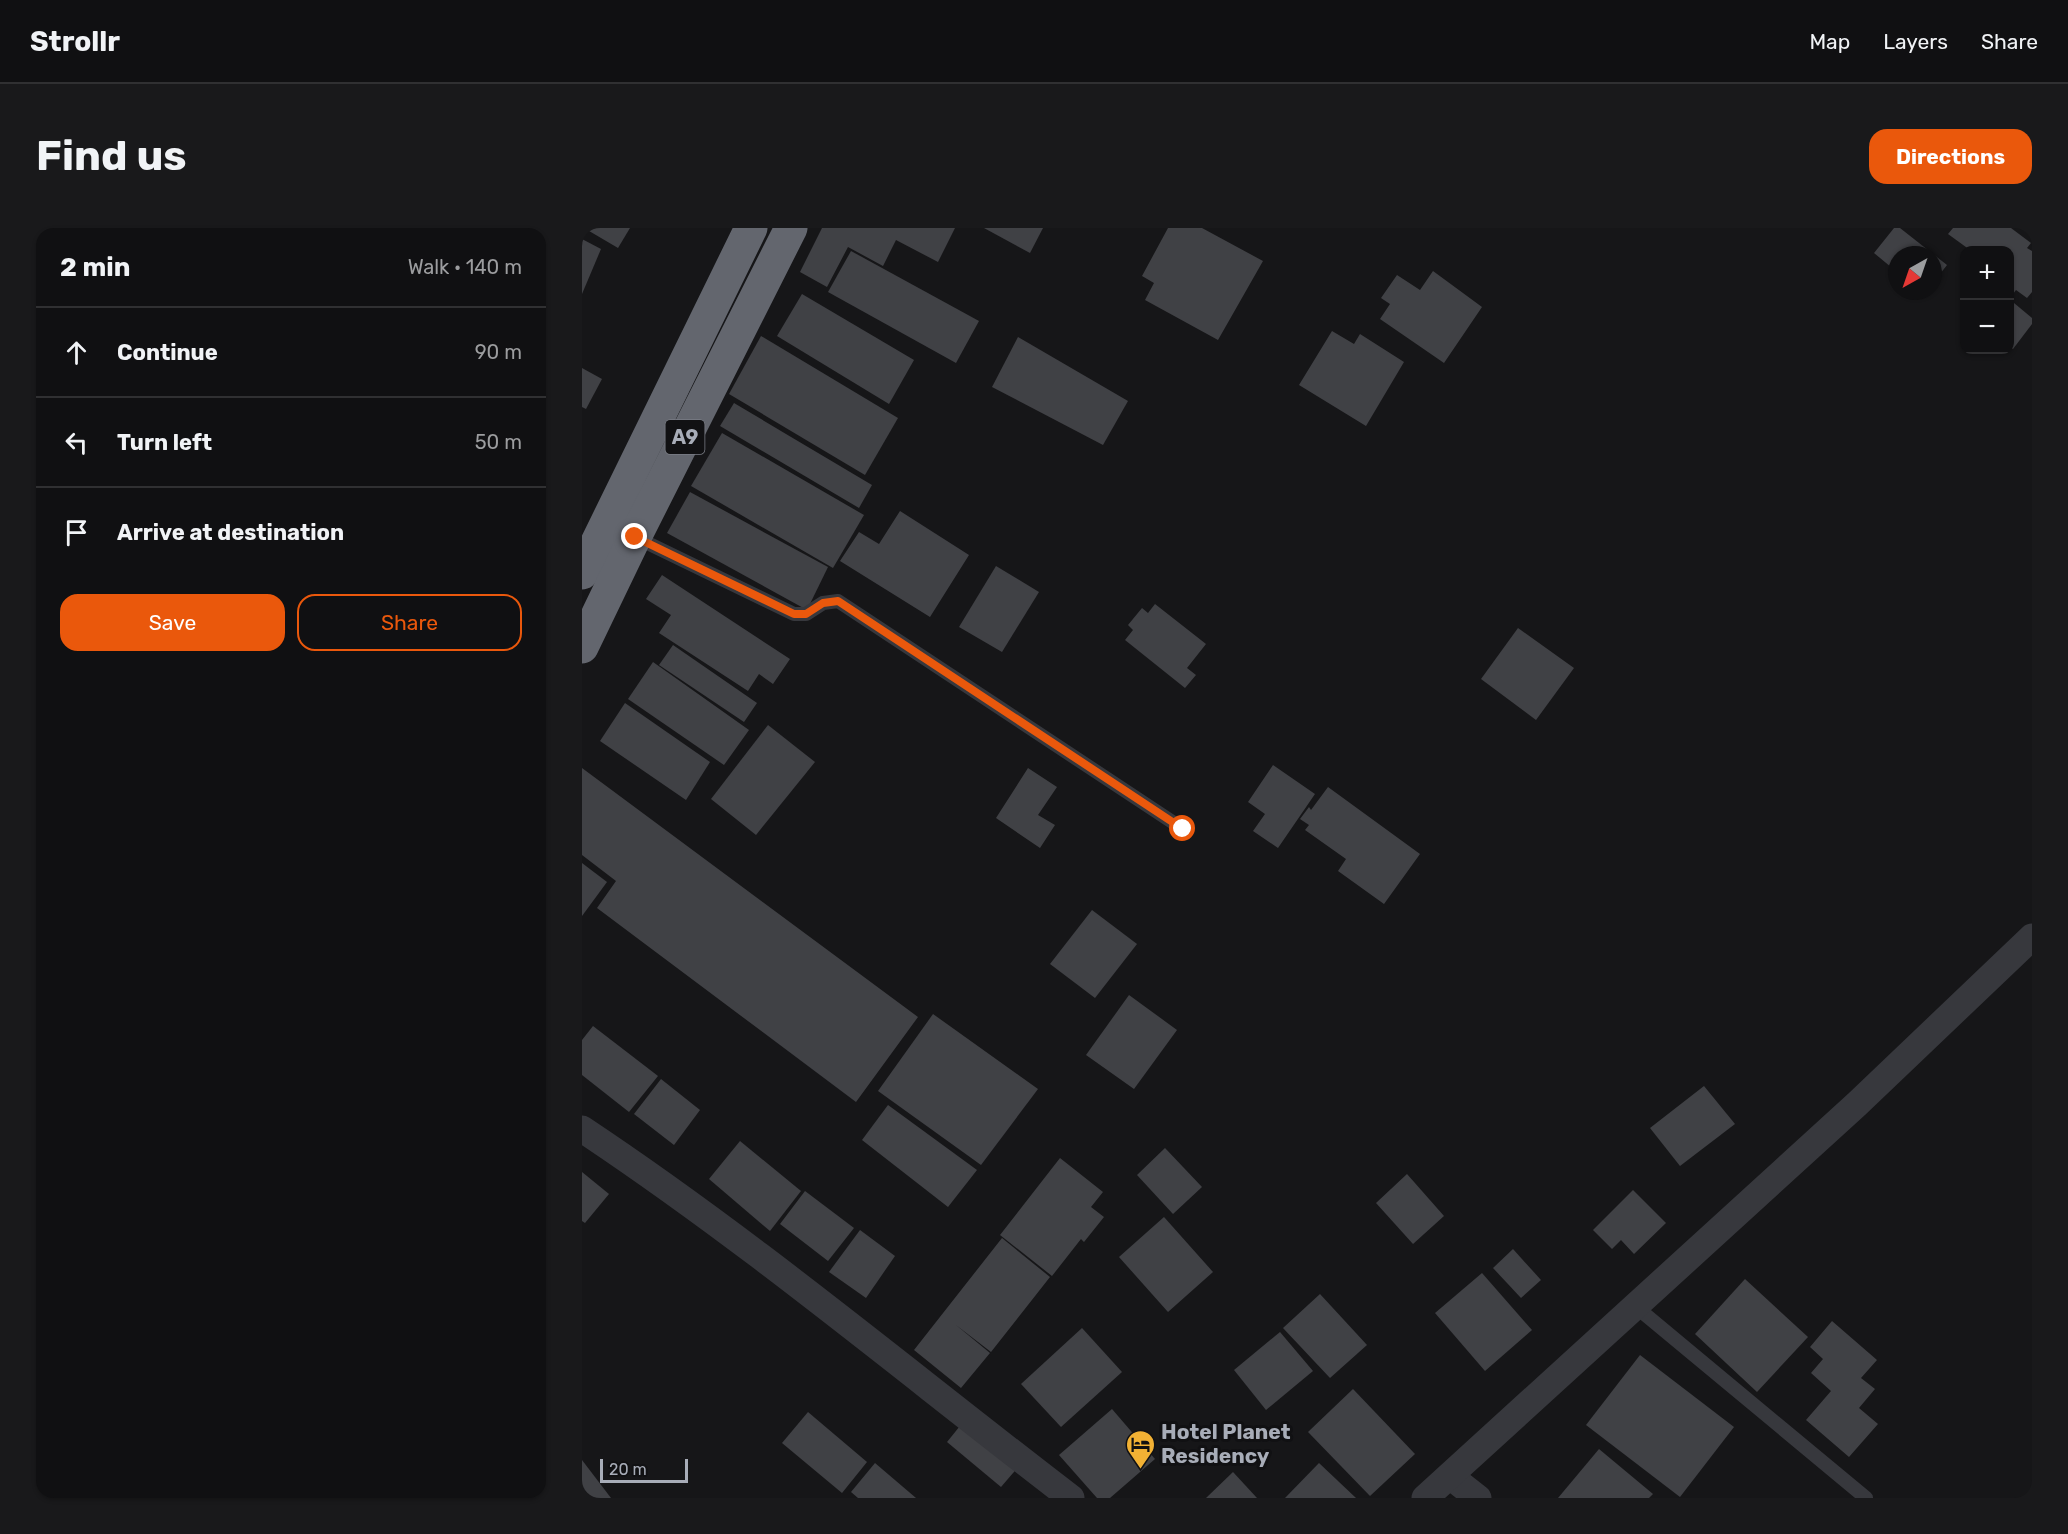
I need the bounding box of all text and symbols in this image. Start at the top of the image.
text: Strollr [30,25,120,58]
text: Map [1809,29,1850,54]
text: Layers [1883,29,1948,54]
text: Share [1981,29,2038,54]
button: Directions [1869,129,2032,184]
text: Find us [36,131,187,181]
north arrow [1888,246,1942,300]
map controls [1960,246,2014,354]
button: + [1960,246,2014,300]
text: 2 min [60,252,130,283]
text: Walk · 140 m [408,255,522,279]
button: − [1960,300,2014,354]
icon: ahead [60,336,93,369]
text: Continue [117,339,218,366]
text: 90 m [475,340,522,364]
road number: A9 [666,420,704,454]
icon: left [60,426,93,459]
text: Turn left [117,429,212,456]
text: 50 m [475,430,522,454]
icon: arrive [60,516,93,549]
text: Arrive at destination [117,519,344,546]
route end [621,523,647,549]
button: Save [60,594,285,651]
button: Share [297,594,522,651]
route start [1169,815,1195,841]
place label: Hotel Planet Residency [1161,1419,1291,1468]
hotel icon: Hotel Planet Residency [1124,1428,1156,1470]
scale bar [600,1456,688,1484]
text: 20 m [609,1460,647,1479]

